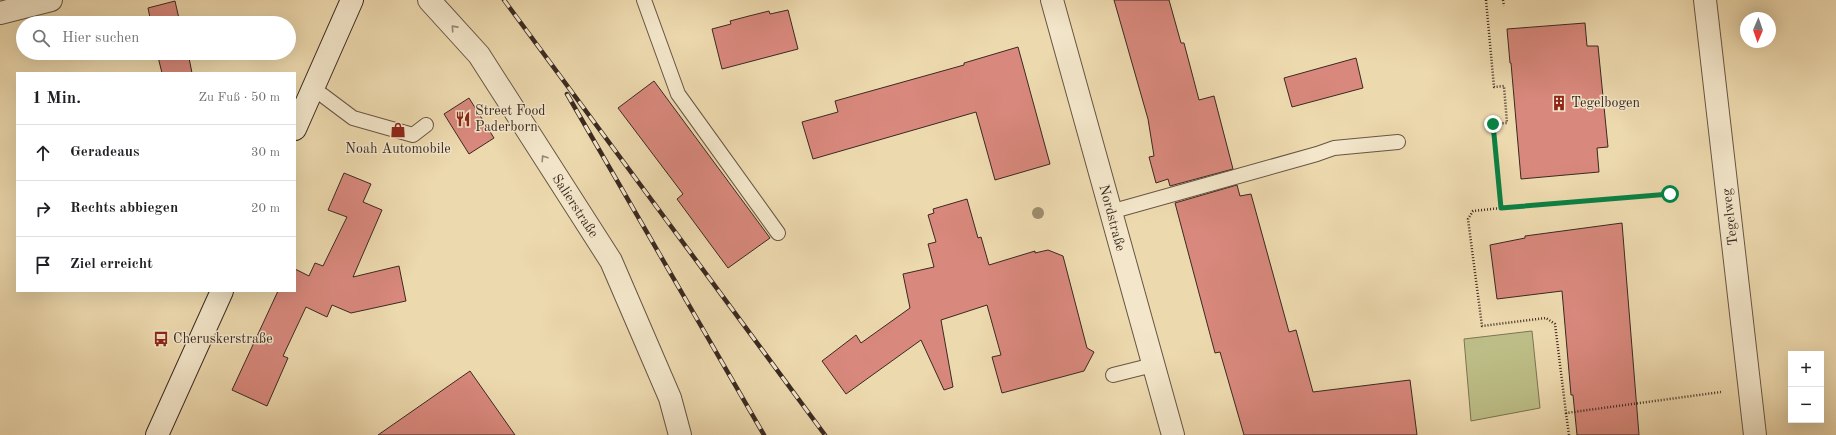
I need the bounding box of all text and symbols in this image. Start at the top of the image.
north arrow [1740,12,1776,48]
search box [16,16,296,60]
one-way arrow [452,25,459,32]
icon: search [30,27,52,49]
text: Hier suchen [62,31,139,46]
text: 1 Min. [32,90,81,107]
text: Zu Fuß · 50 m [198,91,280,104]
building icon: Tegelbogen [1550,94,1568,112]
place label: Tegelbogen [1571,96,1640,110]
place label: Street Food Paderborn [475,104,546,134]
restaurant icon: Street Food Paderborn [454,110,472,128]
route end [1484,115,1502,133]
shop icon: Noah Automobile [389,121,407,139]
icon: ahead [32,142,54,164]
place label: Noah Automobile [345,142,451,156]
text: Geradeaus [70,145,139,160]
text: 30 m [251,146,280,159]
one-way arrow [541,155,548,162]
street label: Salierstraße [549,172,601,240]
street label: Nordstraße [1096,183,1128,253]
route start [1661,185,1679,203]
street label: Tegelweg [1719,187,1740,246]
icon: right [32,198,54,220]
text: Rechts abbiegen [70,201,178,216]
text: 20 m [251,202,280,215]
icon: arrive [32,254,54,276]
text: Ziel erreicht [70,257,153,272]
bus stop icon: Cheruskerstraße [152,330,170,348]
place label: Cheruskerstraße [173,332,273,346]
map controls [1788,351,1824,423]
button: + [1788,351,1824,387]
button: − [1788,387,1824,423]

